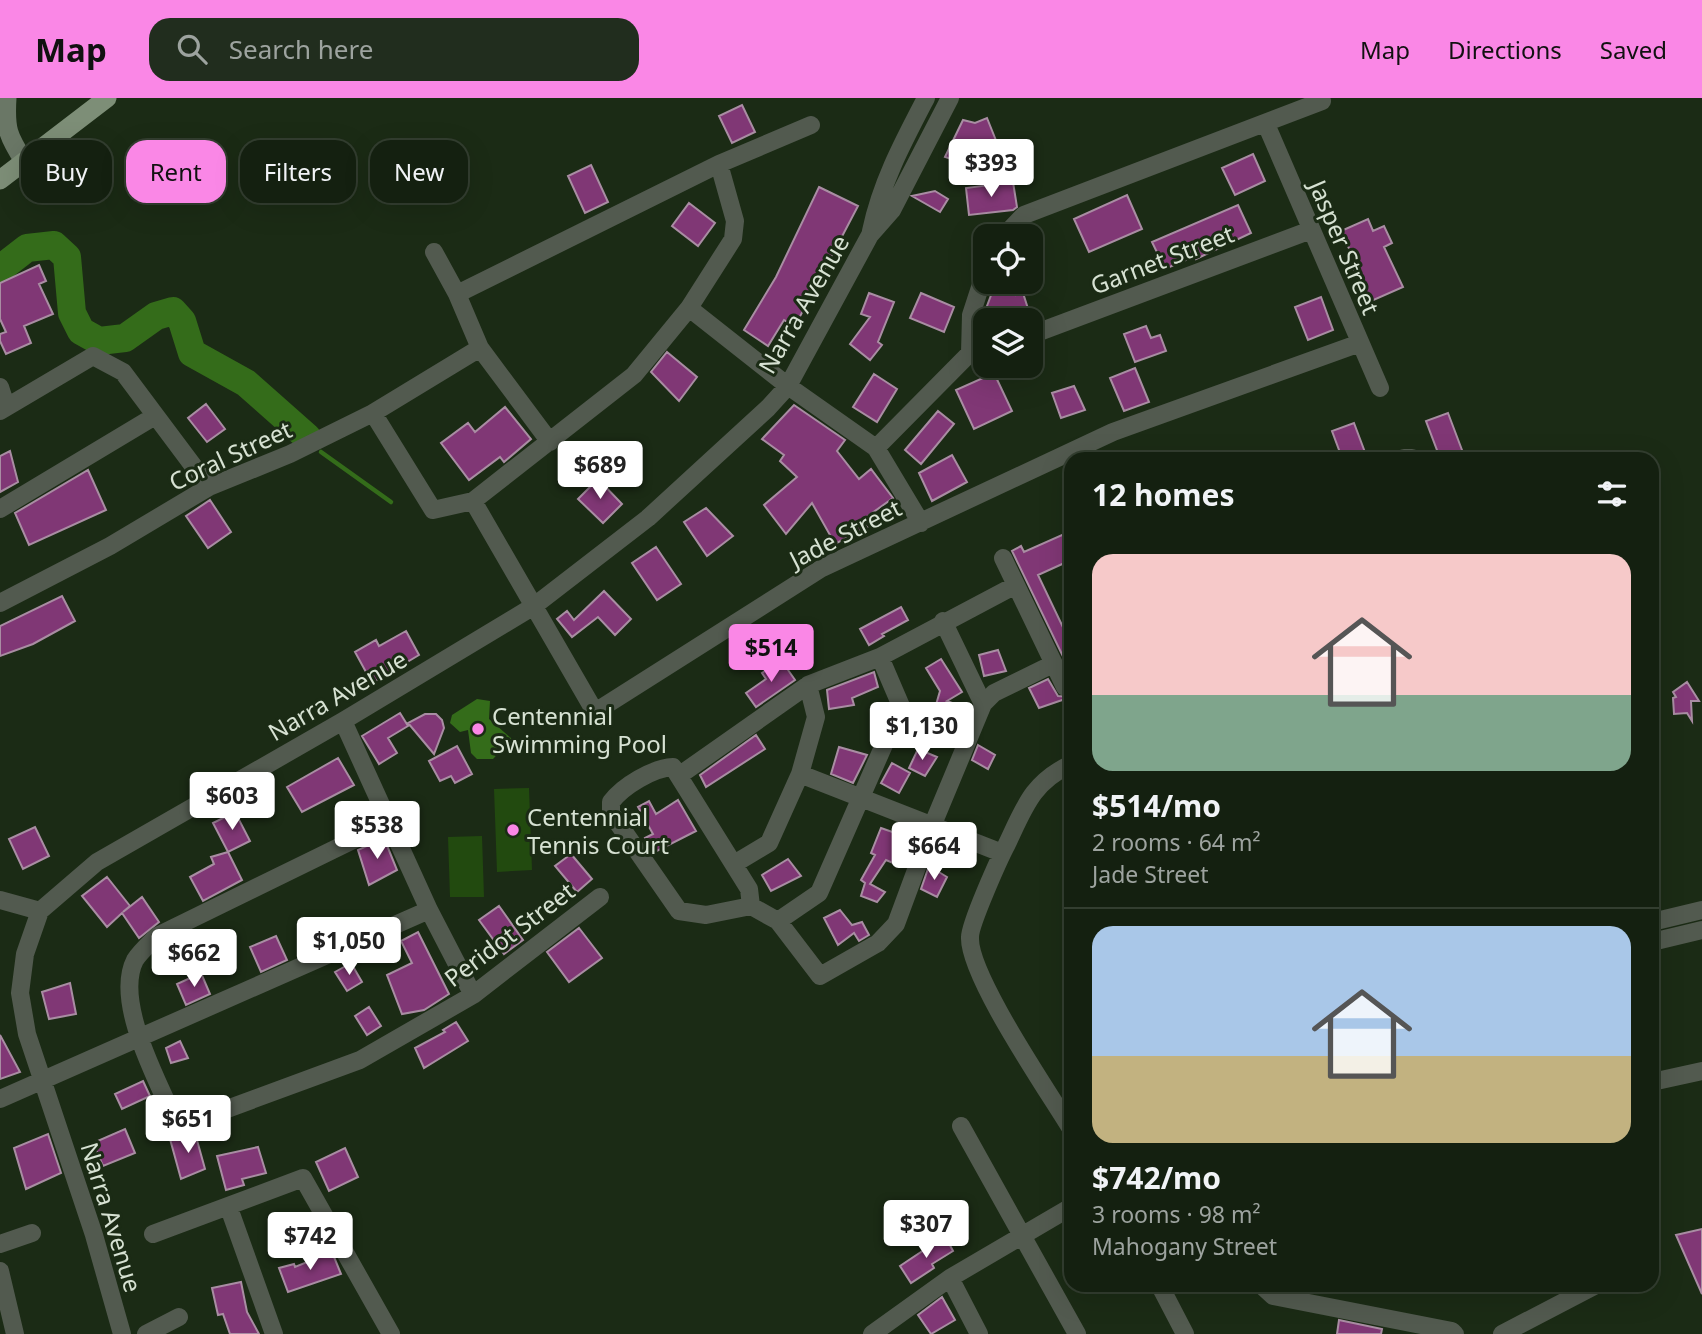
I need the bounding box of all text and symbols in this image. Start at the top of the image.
search box [149,18,639,81]
text: Map [35,27,107,72]
icon: search [173,30,211,68]
text: Search here [229,31,373,67]
text: Map [1360,33,1410,66]
text: Directions [1448,33,1562,66]
text: Saved [1600,33,1667,66]
chip: Buy [21,140,112,203]
chip: Rent [126,140,226,203]
chip: Filters [240,140,356,203]
chip: New [370,140,468,203]
pin: $393 [950,140,1032,199]
text: $393 [965,146,1017,178]
street label: Jasper Street [1301,173,1388,320]
street label: Garnet Street [1086,216,1239,301]
map controls [973,224,1043,378]
button: locate [973,224,1043,294]
street label: Narra Avenue [750,229,856,379]
button: layers [973,308,1043,378]
street label: Coral Street [163,412,297,498]
pin: $689 [559,442,641,501]
text: $689 [574,448,626,480]
text: 12 homes [1092,474,1235,515]
icon: filters [1593,475,1631,513]
street label: Jade Street [782,491,907,576]
icon: home [1299,599,1425,725]
pin: $514 [730,624,812,684]
text: $514 [745,631,797,663]
street label: Narra Avenue [262,642,412,748]
place label: Centennial Swimming Pool [492,699,667,760]
pin: $1,130 [865,702,979,762]
text: $1,130 [886,709,958,741]
marker: Centennial Swimming Pool [470,721,486,737]
pin: $603 [191,772,273,832]
text: $603 [206,779,258,811]
text: $514/mo [1092,785,1221,826]
place label: Centennial Tennis Court [527,800,669,861]
pin: $538 [336,802,418,861]
text: $538 [351,808,403,840]
marker: Centennial Tennis Court [505,822,521,838]
pin: $664 [893,822,975,882]
text: 2 rooms · 64 m² [1092,826,1261,858]
text: $664 [908,829,960,861]
text: Jade Street [1092,858,1209,890]
street label: Peridot Street [437,874,581,994]
pin: $1,050 [292,918,406,977]
text: $1,050 [313,924,385,956]
pin: $662 [153,930,235,989]
text: $662 [168,936,220,968]
icon: home [1299,971,1425,1097]
pin: $651 [147,1096,229,1155]
text: $651 [162,1102,214,1134]
street label: Narra Avenue [74,1138,150,1296]
text: $742/mo [1092,1157,1221,1198]
text: 3 rooms · 98 m² [1092,1198,1261,1230]
pin: $307 [885,1200,967,1260]
text: $307 [900,1207,952,1239]
pin: $742 [269,1212,351,1272]
text: $742 [284,1219,336,1251]
text: Mahogany Street [1092,1230,1277,1262]

